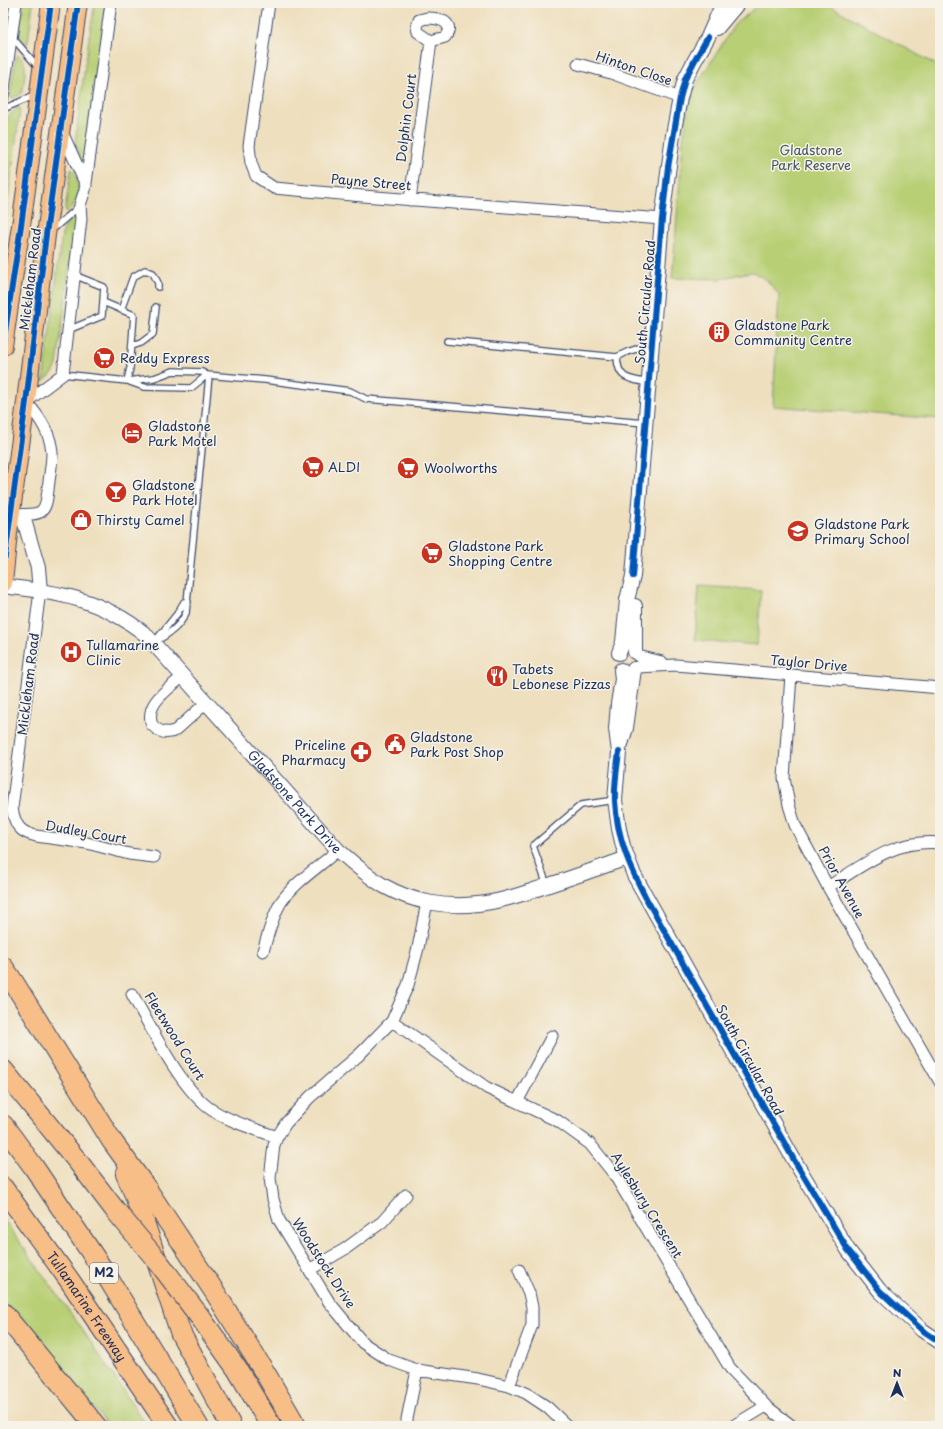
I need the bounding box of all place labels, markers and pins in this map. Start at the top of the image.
place label: Gladstone Park Community Centre [734,315,852,349]
building icon: Gladstone Park Community Centre [706,319,732,345]
supermarket icon: Reddy Express [91,345,117,371]
place label: Reddy Express [120,348,210,367]
place label: Gladstone Park Motel [148,416,217,450]
hotel icon: Gladstone Park Motel [119,420,145,446]
supermarket icon: ALDI [300,454,326,480]
supermarket icon: Woolworths [395,455,421,481]
place label: ALDI [328,457,360,476]
place label: Woolworths [424,458,497,477]
place label: Gladstone Park Hotel [132,475,198,509]
bar icon: Gladstone Park Hotel [103,479,129,505]
shop icon: Thirsty Camel [68,507,94,533]
place label: Thirsty Camel [96,510,185,529]
place label: Gladstone Park Primary School [814,514,910,548]
school or university icon: Gladstone Park Primary School [785,518,811,544]
place label: Gladstone Park Shopping Centre [448,536,552,570]
supermarket icon: Gladstone Park Shopping Centre [419,540,445,566]
place label: Tullamarine Clinic [86,635,159,669]
hospital icon: Tullamarine Clinic [58,639,84,665]
place label: Tabets Lebonese Pizzas [512,659,611,693]
restaurant icon: Tabets Lebonese Pizzas [484,663,510,689]
place label: Gladstone Park Post Shop [410,727,504,761]
public building icon: Gladstone Park Post Shop [382,731,408,757]
place label: Priceline Pharmacy [281,735,346,769]
pharmacy icon: Priceline Pharmacy [348,739,374,765]

